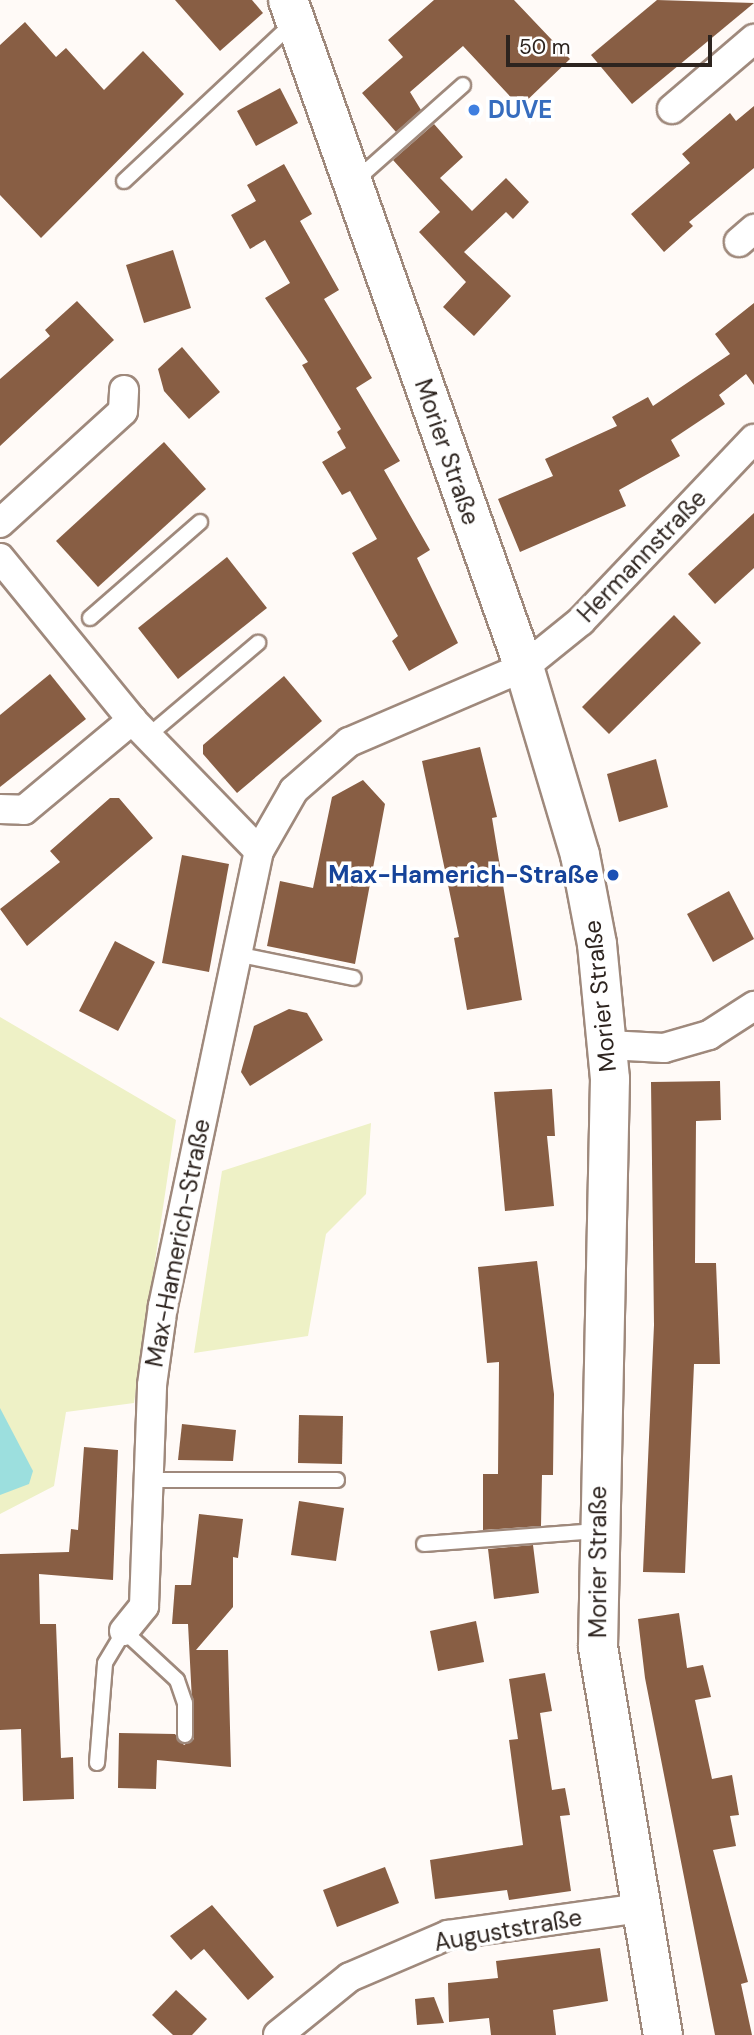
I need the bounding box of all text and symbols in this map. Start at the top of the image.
scale bar [509,21,716,65]
text: 50 m [519,33,570,61]
place label: DUVE [488,96,552,124]
marker: DUVE [466,102,482,118]
street label: Morier Straße [409,375,485,529]
street label: Hermannstraße [572,484,712,628]
place label: Max-Hamerich-Straße [328,861,599,889]
marker: Max-Hamerich-Straße [605,867,621,883]
street label: Morier Straße [578,919,622,1073]
street label: Max-Hamerich-Straße [140,1117,216,1369]
street label: Morier Straße [584,1486,612,1638]
street label: Auguststraße [432,1903,584,1957]

